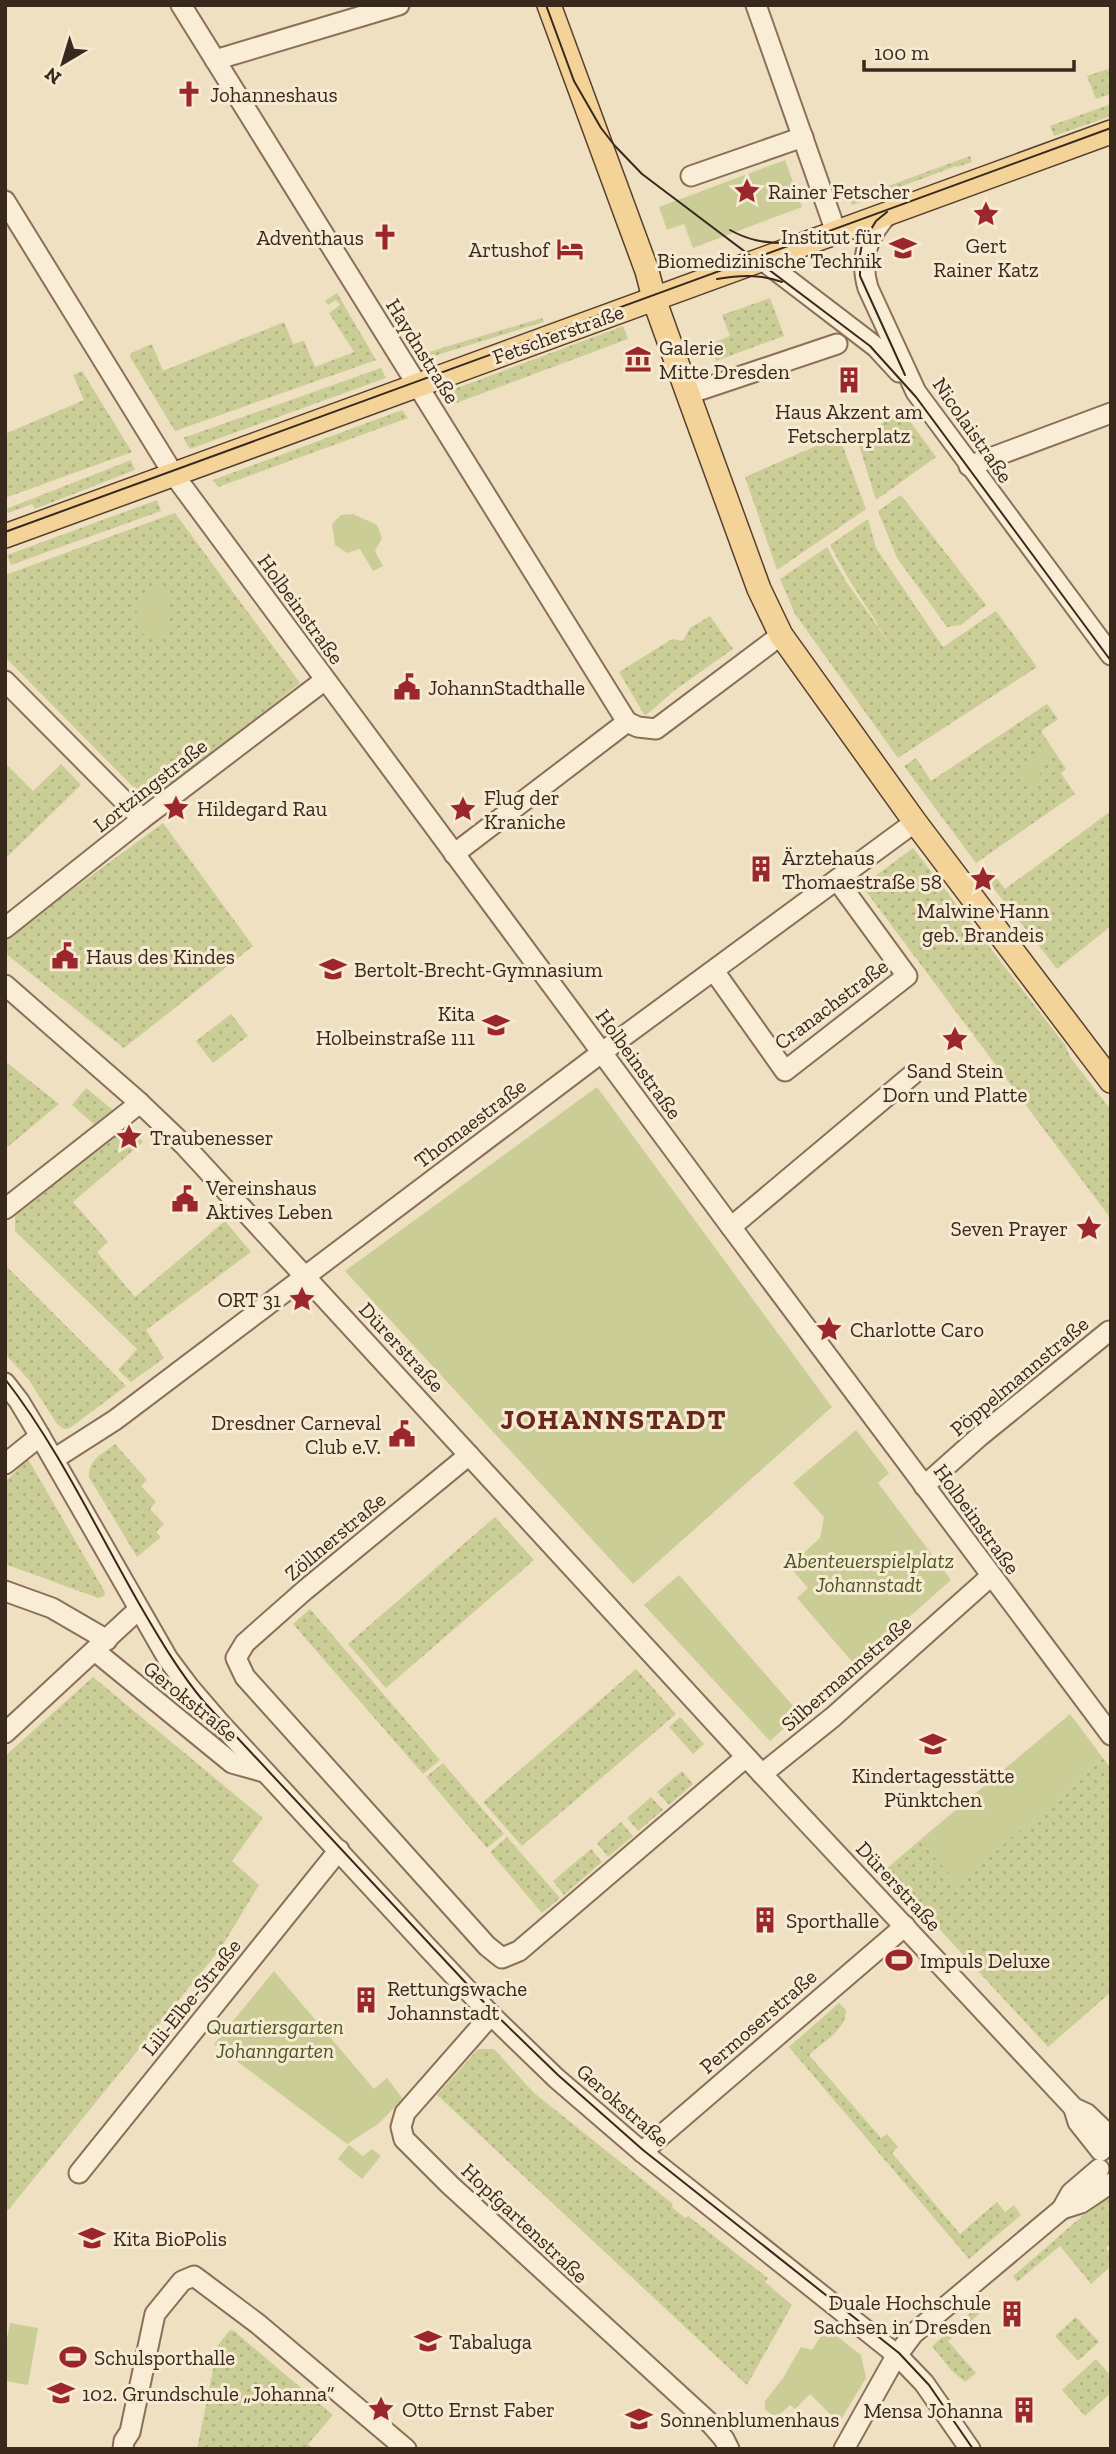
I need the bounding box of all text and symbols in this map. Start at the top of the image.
north arrow [28,28,98,98]
scale bar [864,28,1074,72]
text: 100 m [874,40,929,65]
text: N [40,62,66,90]
church icon: Johanneshaus [174,79,204,109]
place label: Johanneshaus [210,82,338,107]
place icon: Rainer Fetscher [732,176,762,206]
place label: Rainer Fetscher [768,179,910,204]
place icon: Gert Rainer Katz [971,199,1001,229]
church icon: Adventhaus [370,222,400,252]
place label: Institut für Biomedizinische Technik [657,224,882,273]
place label: Adventhaus [256,225,364,250]
school or university icon: Institut für Biomedizinische Technik [888,233,918,263]
place label: Gert Rainer Katz [933,233,1039,282]
hotel icon: Artushof [555,234,585,264]
place label: Artushof [469,237,550,262]
street label: Haydnstraße [381,294,465,408]
street label: Fetscherstraße [489,299,627,369]
place label: Galerie Mitte Dresden [659,335,790,384]
museum icon: Galerie Mitte Dresden [623,344,653,374]
building icon: Haus Akzent am Fetscherplatz [834,365,864,395]
street label: Nicolaistraße [928,373,1018,487]
place label: Haus Akzent am Fetscherplatz [775,399,923,448]
street label: Holbeinstraße [253,549,349,669]
public building icon: JohannStadthalle [392,672,422,702]
place label: JohannStadthalle [428,675,585,700]
street label: Lortzingstraße [88,733,212,837]
place label: Flug der Kraniche [484,785,566,834]
place icon: Hildegard Rau [161,793,191,823]
place icon: Flug der Kraniche [448,794,478,824]
place label: Hildegard Rau [197,796,328,821]
place label: Ärztehaus Thomaestraße 58 [782,845,942,894]
building icon: Ärztehaus Thomaestraße 58 [746,854,776,884]
place icon: Malwine Hann geb. Brandeis [968,864,998,894]
place label: Malwine Hann geb. Brandeis [917,898,1049,947]
public building icon: Haus des Kindes [50,941,80,971]
place label: Haus des Kindes [86,944,235,969]
street label: Cranachstraße [769,953,893,1055]
school or university icon: Bertolt-Brecht-Gymnasium [318,954,348,984]
place label: Bertolt-Brecht-Gymnasium [354,957,603,982]
place label: Kita Holbeinstraße 111 [316,1001,475,1050]
street label: Holbeinstraße [591,1004,687,1124]
school or university icon: Kita Holbeinstraße 111 [481,1010,511,1040]
place icon: Sand Stein Dorn und Platte [940,1024,970,1054]
place label: Sand Stein Dorn und Platte [883,1058,1027,1107]
street label: Thomaestraße [409,1073,531,1173]
place icon: Traubenesser [114,1122,144,1152]
place label: Traubenesser [150,1125,274,1150]
place label: Vereinshaus Aktives Leben [205,1175,333,1224]
public building icon: Vereinshaus Aktives Leben [170,1184,200,1214]
place icon: Seven Prayer [1074,1213,1104,1243]
place label: Seven Prayer [951,1216,1068,1241]
place icon: ORT 31 [287,1284,317,1314]
place label: ORT 31 [217,1287,281,1312]
street label: Dürerstraße [354,1297,450,1397]
street label: Pöppelmannstraße [945,1311,1093,1441]
place icon: Charlotte Caro [814,1314,844,1344]
place label: Charlotte Caro [850,1317,984,1342]
district label: JOHANNSTADT [500,1403,728,1436]
place label: Dresdner Carneval Club e.V. [211,1410,381,1459]
public building icon: Dresdner Carneval Club e.V. [387,1419,417,1449]
street label: Holbeinstraße [929,1459,1025,1579]
street label: Zöllnerstraße [279,1486,391,1586]
park label: Abenteuerspielplatz Johannstadt [783,1548,954,1597]
street label: Silbermannstraße [776,1610,916,1736]
street label: Gerokstraße [139,1655,243,1747]
school or university icon: Kindertagesstätte Pünktchen [918,1729,948,1759]
place label: Kindertagesstätte Pünktchen [852,1763,1014,1812]
street label: Dürerstraße [851,1836,947,1936]
building icon: Sporthalle [750,1905,780,1935]
place label: Sporthalle [786,1908,879,1933]
street label: Lili-Elbe-Straße [136,1933,246,2060]
sports icon: Impuls Deluxe [884,1945,914,1975]
place label: Impuls Deluxe [920,1948,1050,1973]
street label: Permoserstraße [694,1963,822,2079]
place label: Rettungswache Johannstadt [387,1976,527,2025]
building icon: Rettungswache Johannstadt [351,1985,381,2015]
park label: Quartiersgarten Johanngarten [206,2014,344,2063]
street label: Gerokstraße [572,2058,674,2152]
street label: Hopfgartenstraße [457,2158,594,2288]
school or university icon: Kita BioPolis [77,2223,107,2253]
place label: Kita BioPolis [113,2226,227,2251]
place label: Duale Hochschule Sachsen in Dresden [814,2290,991,2339]
building icon: Duale Hochschule Sachsen in Dresden [997,2299,1027,2329]
school or university icon: Tabaluga [413,2326,443,2356]
place label: Tabaluga [449,2329,532,2354]
sports icon: Schulsporthalle [58,2342,88,2372]
place label: Schulsporthalle [94,2345,235,2370]
school or university icon: 102. Grundschule „Johanna“ [46,2378,76,2408]
place label: 102. Grundschule „Johanna“ [82,2381,334,2406]
place icon: Otto Ernst Faber [366,2394,396,2424]
building icon: Mensa Johanna [1009,2395,1039,2425]
place label: Otto Ernst Faber [402,2397,555,2422]
place label: Mensa Johanna [863,2398,1003,2423]
school or university icon: Sonnenblumenhaus [624,2404,654,2434]
place label: Sonnenblumenhaus [660,2407,839,2432]

